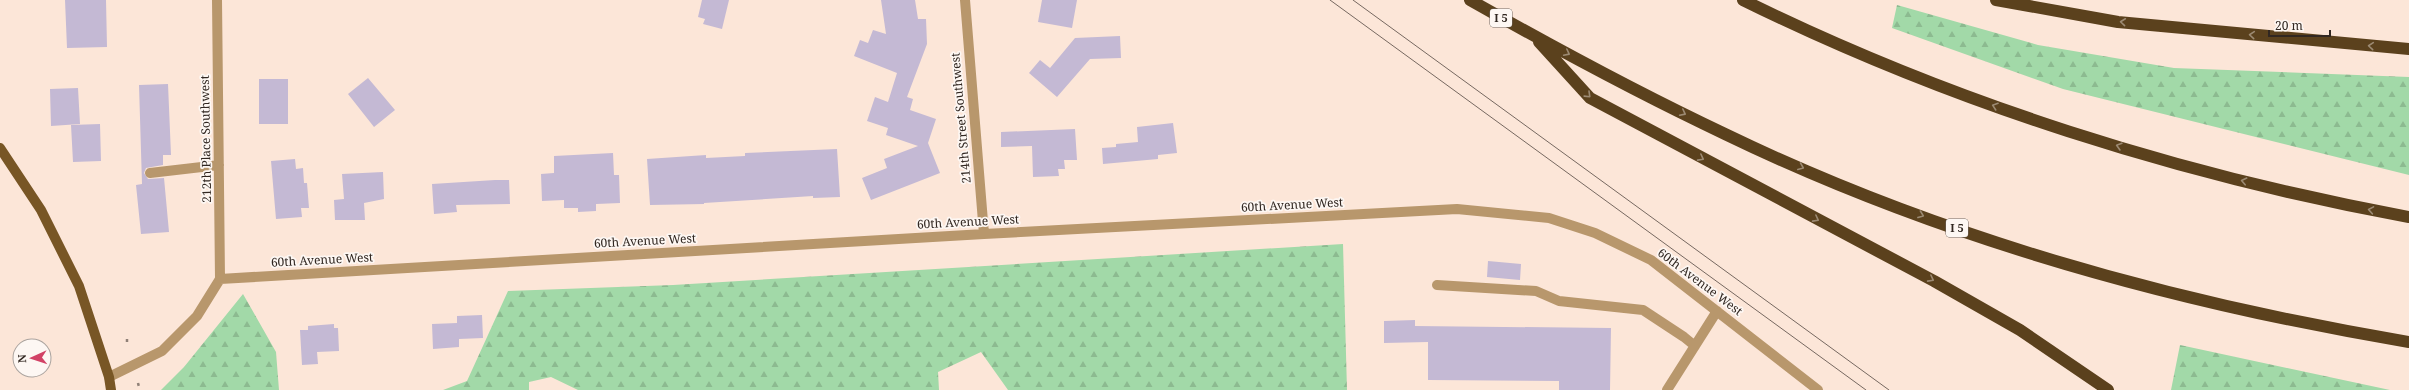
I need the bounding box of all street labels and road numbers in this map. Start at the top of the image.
road number: I 5 [1490,9,1512,27]
street label: 214th Street Southwest [946,52,975,184]
street label: 212th Place Southwest [196,75,215,203]
street label: 60th Avenue West [1240,193,1343,216]
street label: 60th Avenue West [916,210,1019,233]
road number: I 5 [1946,219,1968,237]
street label: 60th Avenue West [593,229,696,252]
street label: 60th Avenue West [1654,244,1746,319]
street label: 60th Avenue West [270,248,373,271]

